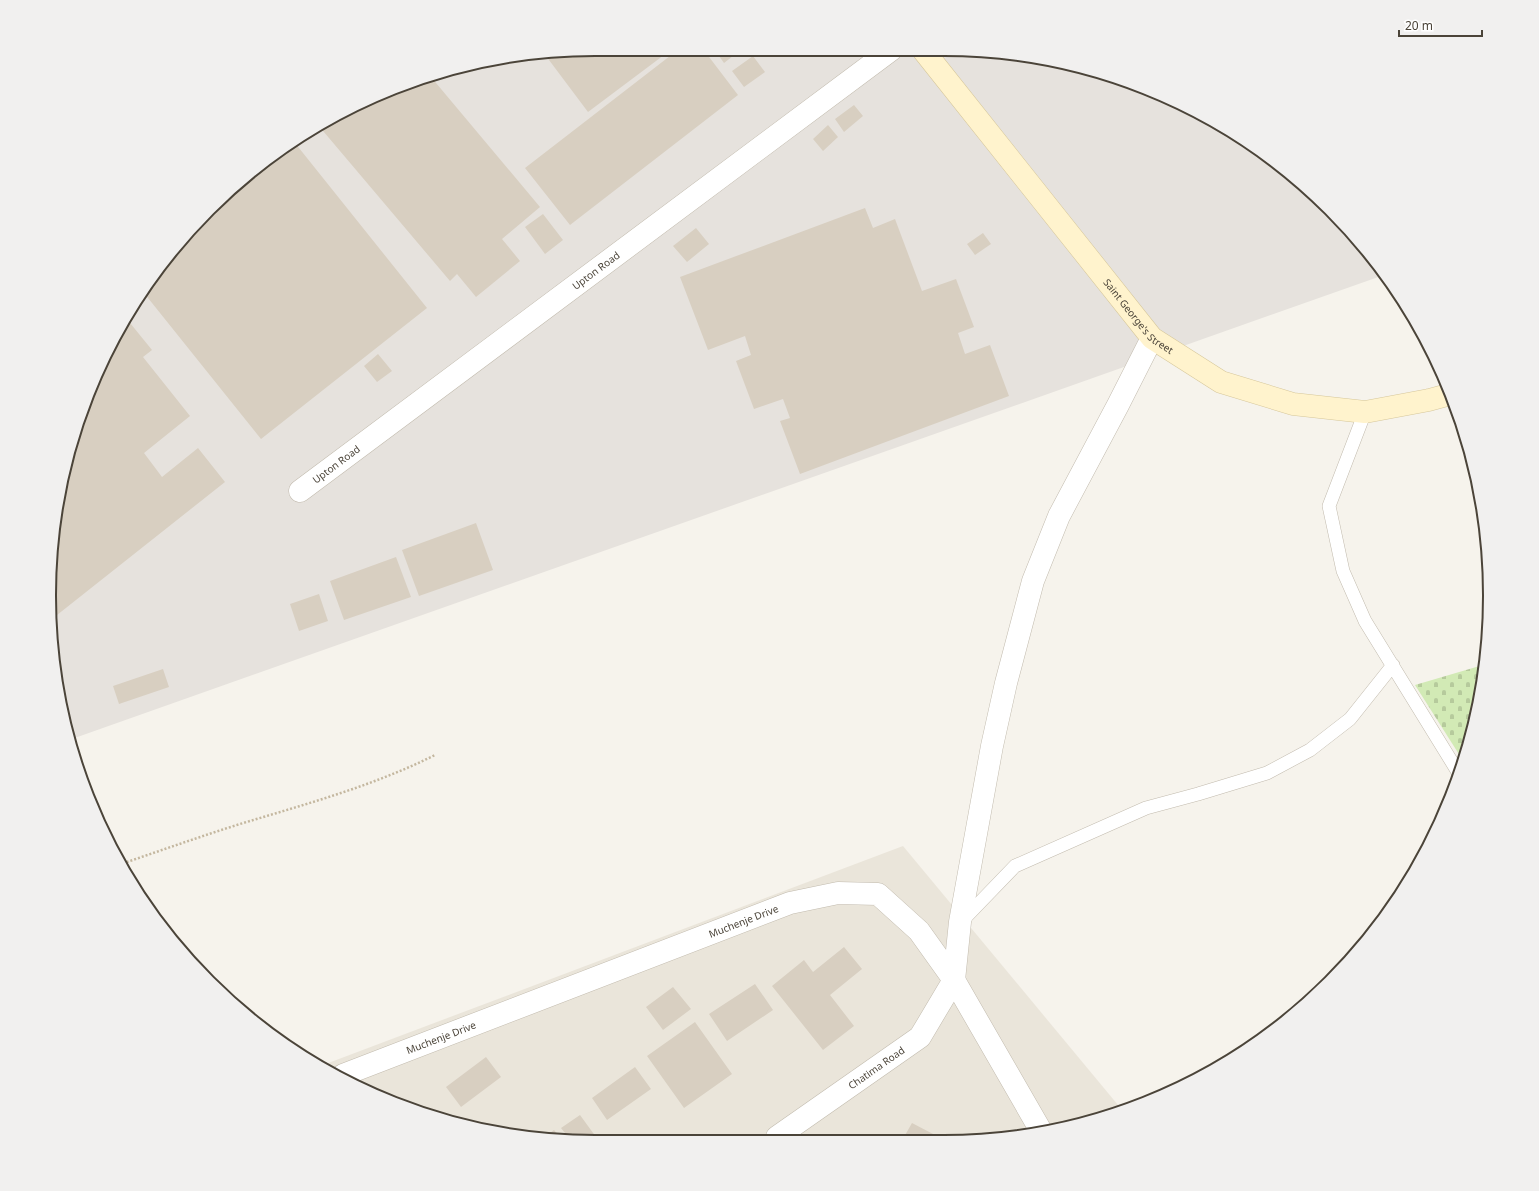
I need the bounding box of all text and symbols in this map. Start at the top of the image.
scale bar [1399,12,1482,38]
text: 20 m [1405,17,1433,34]
street label: Upton Road [569,248,622,293]
street label: Saint George's Street [1100,276,1176,357]
street label: Upton Road [309,442,363,486]
street label: Muchenje Drive [706,901,781,941]
street label: Muchenje Drive [404,1017,478,1057]
street label: Chatima Road [845,1043,907,1092]

